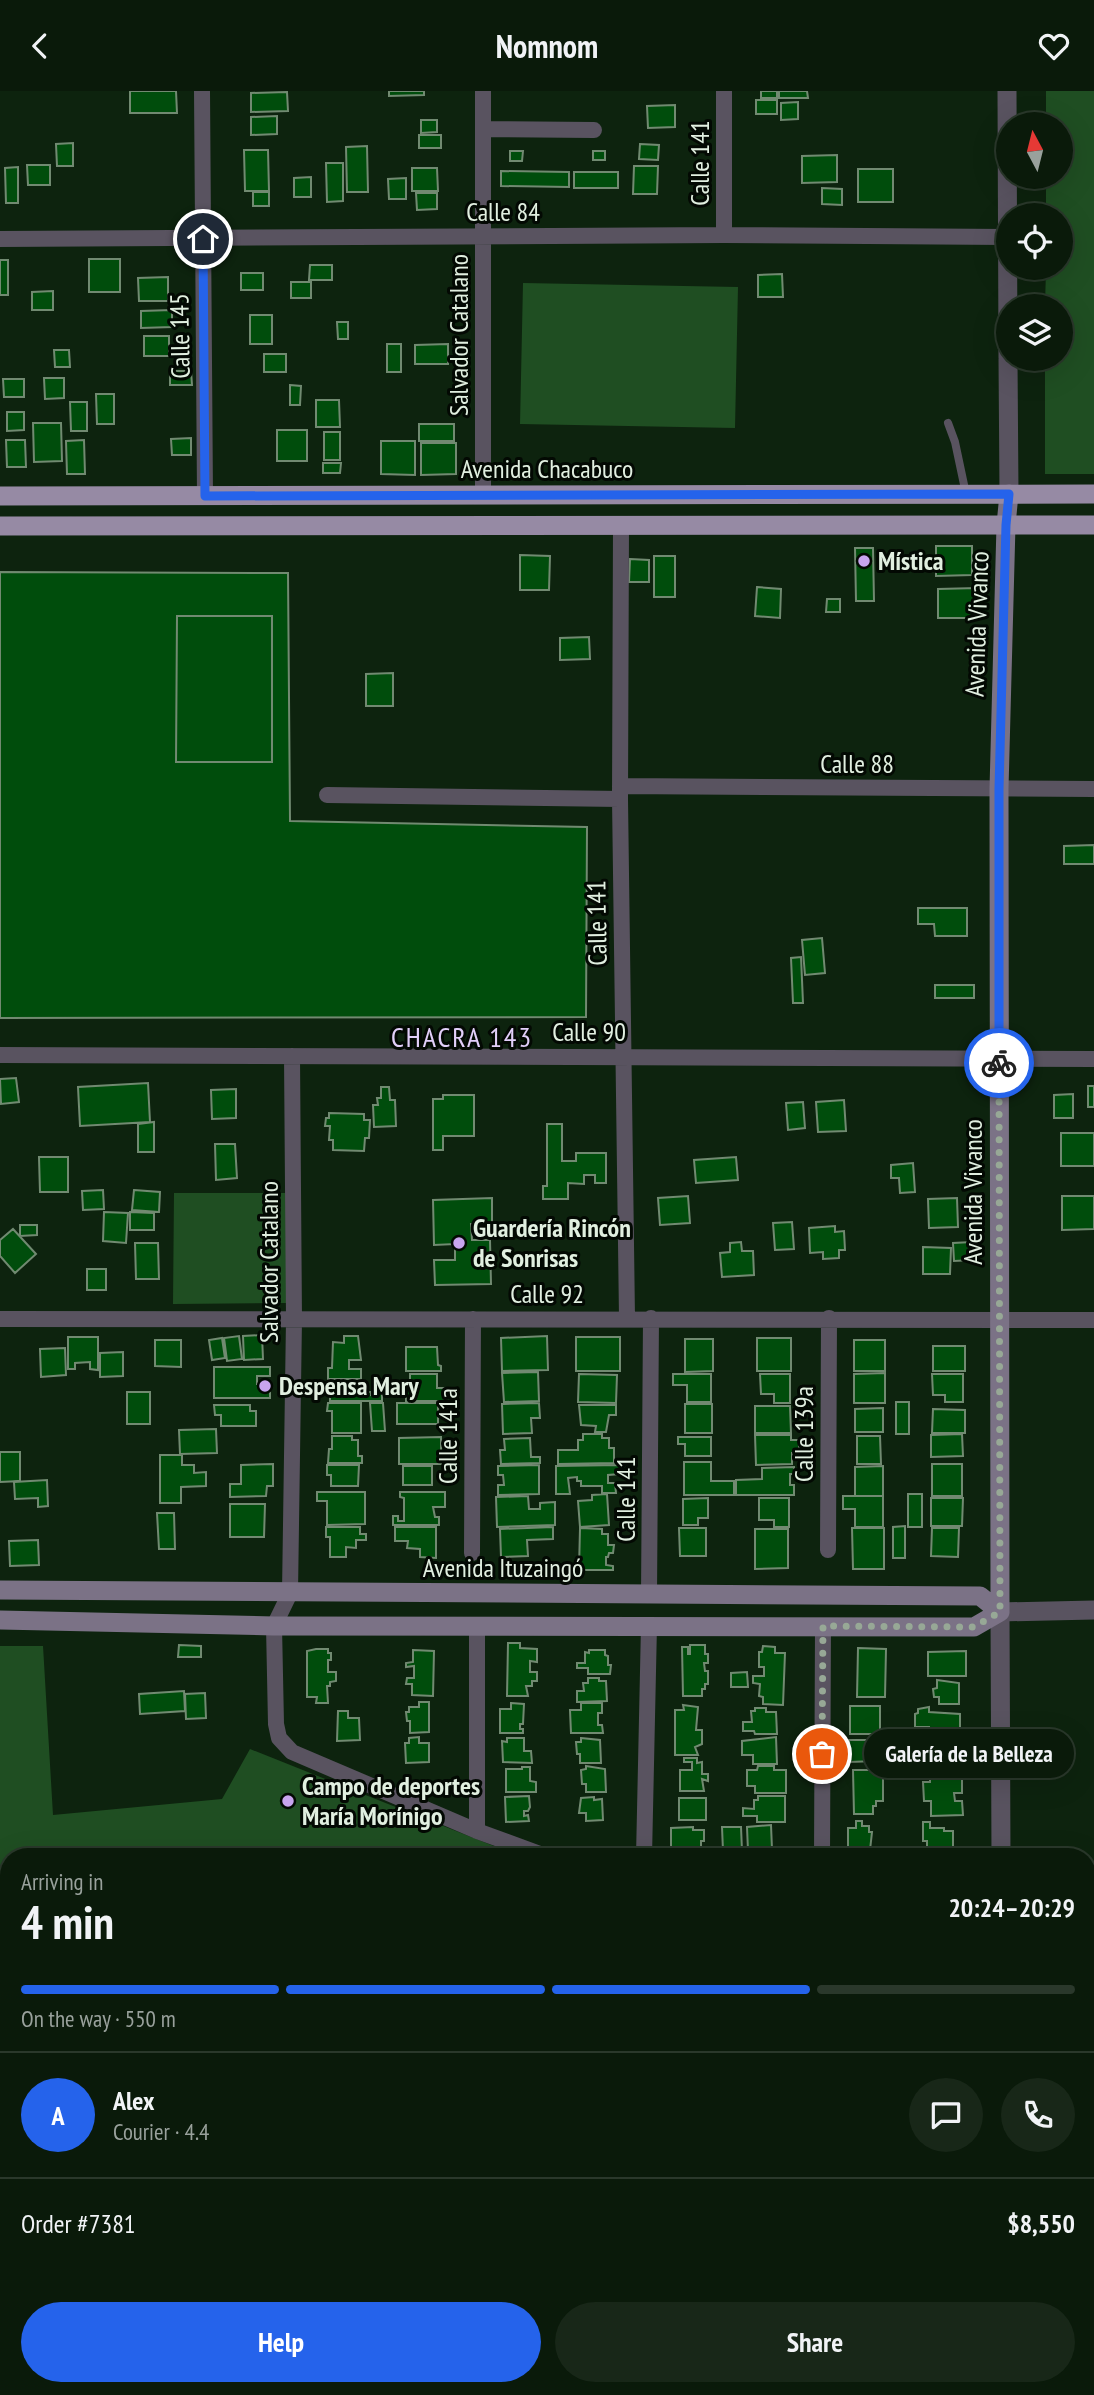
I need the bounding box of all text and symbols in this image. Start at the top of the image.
text: Nomnom [496,25,598,67]
icon: back [21,27,59,65]
icon: heart [1035,27,1073,65]
north arrow [996,112,1073,189]
map controls [996,112,1073,371]
street label: Calle 141 [683,120,716,206]
street label: Calle 84 [466,195,540,228]
button: locate [996,203,1073,280]
pin [173,209,233,269]
icon: home [184,220,222,258]
street label: Salvador Catalano [442,254,475,416]
street label: Calle 145 [162,293,197,379]
button: layers [996,294,1073,371]
street label: Avenida Chacabuco [461,452,633,485]
place label: Mística [878,544,943,577]
street label: Avenida Vivanco [957,551,996,697]
marker: Mística [856,553,872,569]
street label: Calle 88 [820,747,894,780]
street label: Calle 141 [579,880,614,966]
street label: Calle 90 [552,1015,626,1048]
district label: CHACRA 143 [391,1018,533,1055]
courier [964,1028,1034,1098]
icon: bike [980,1044,1018,1082]
street label: Avenida Vivanco [956,1119,989,1265]
street label: Salvador Catalano [252,1181,285,1343]
place label: Guardería Rincón de Sonrisas [473,1211,631,1274]
marker: Guardería Rincón de Sonrisas [451,1235,467,1251]
street label: Calle 92 [510,1277,584,1310]
place label: Despensa Mary [279,1369,419,1402]
marker: Despensa Mary [257,1378,273,1394]
street label: Calle 139a [787,1386,820,1482]
street label: Calle 141a [431,1388,464,1484]
street label: Calle 141 [609,1456,642,1542]
street label: Avenida Ituzaingó [423,1551,583,1584]
pin [792,1724,852,1784]
callout: Galería de la Belleza [864,1729,1074,1779]
icon: bag [803,1735,841,1773]
text: Galería de la Belleza [885,1739,1053,1768]
place label: Campo de deportes María Morínigo [302,1769,480,1832]
marker: Campo de deportes María Morínigo [280,1793,296,1809]
text: Arriving in [21,1867,103,1896]
text: 20:24–20:29 [948,1891,1075,1924]
text: 4 min [21,1892,114,1952]
text: On the way · 550 m [21,2004,176,2033]
button: chat [909,2078,983,2152]
button: phone [1001,2078,1075,2152]
text: Alex [113,2084,154,2117]
text: A [51,2099,65,2132]
text: Courier · 4.4 [113,2117,209,2146]
text: Order #7381 [21,2207,136,2240]
text: $8,550 [1007,2207,1075,2240]
button: Help [21,2302,541,2382]
button: Share [555,2302,1075,2382]

